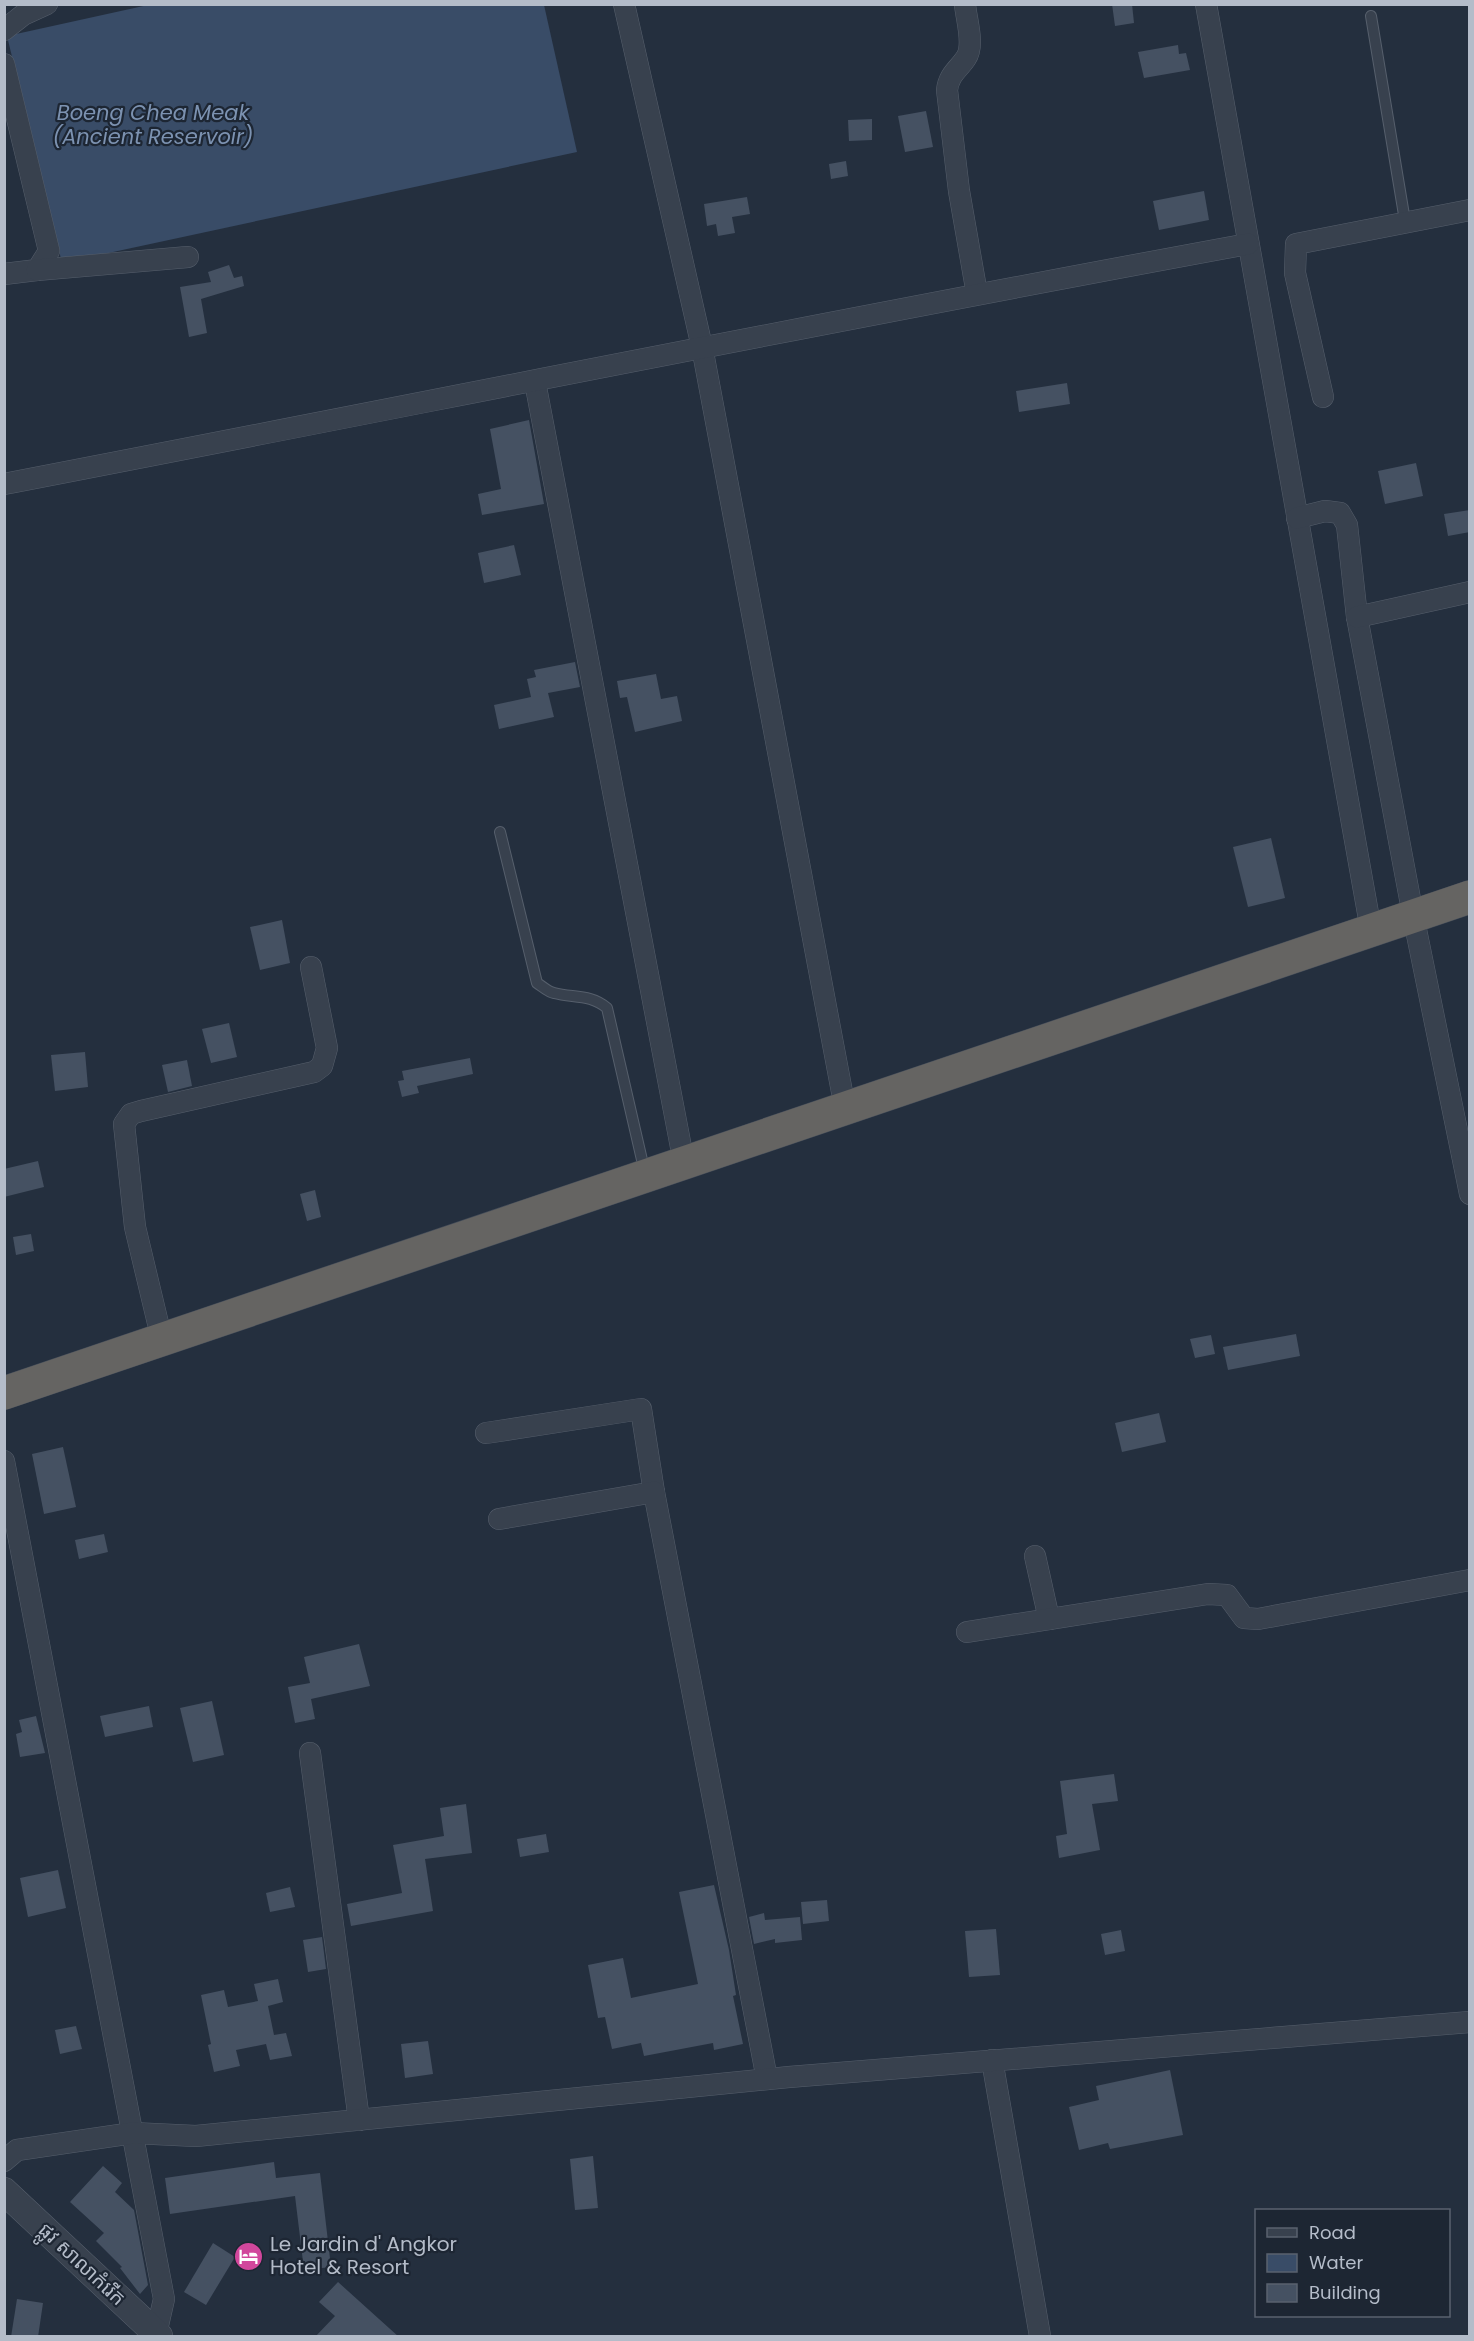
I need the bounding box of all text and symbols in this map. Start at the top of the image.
water label: Boeng Chea Meak (Ancient Reservoir) [53,98,253,151]
legend [1255,2209,1450,2317]
street label: ផ្លូវ សាលាកំរើក [29,2216,132,2315]
text: Road [1309,2220,1356,2245]
place label: Le Jardin d' Angkor Hotel & Resort [270,2230,457,2281]
hotel icon: Le Jardin d' Angkor Hotel & Resort [233,2240,265,2272]
text: Water [1309,2250,1363,2275]
text: Building [1309,2280,1381,2305]

